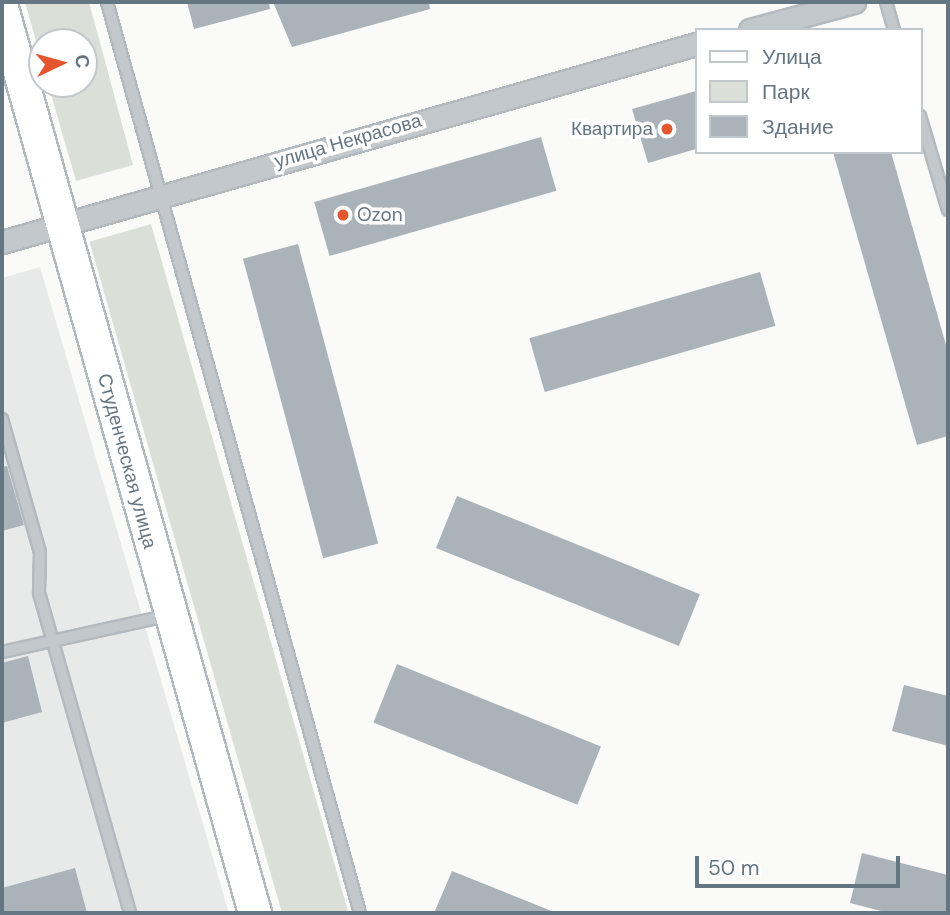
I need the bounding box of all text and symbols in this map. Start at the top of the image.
north arrow [28,28,98,98]
legend [694,28,922,154]
text: Улица [762,43,822,71]
text: С [69,53,95,69]
text: Парк [762,78,810,106]
street label: улица Некрасова [272,109,424,173]
text: Здание [762,113,834,141]
place label: Квартира [571,118,653,140]
marker: Квартира [659,121,675,137]
place label: Ozon [357,204,403,226]
marker: Ozon [335,207,351,223]
street label: Студенческая улица [93,371,161,551]
scale bar [698,842,903,886]
text: 50 m [708,854,759,882]

